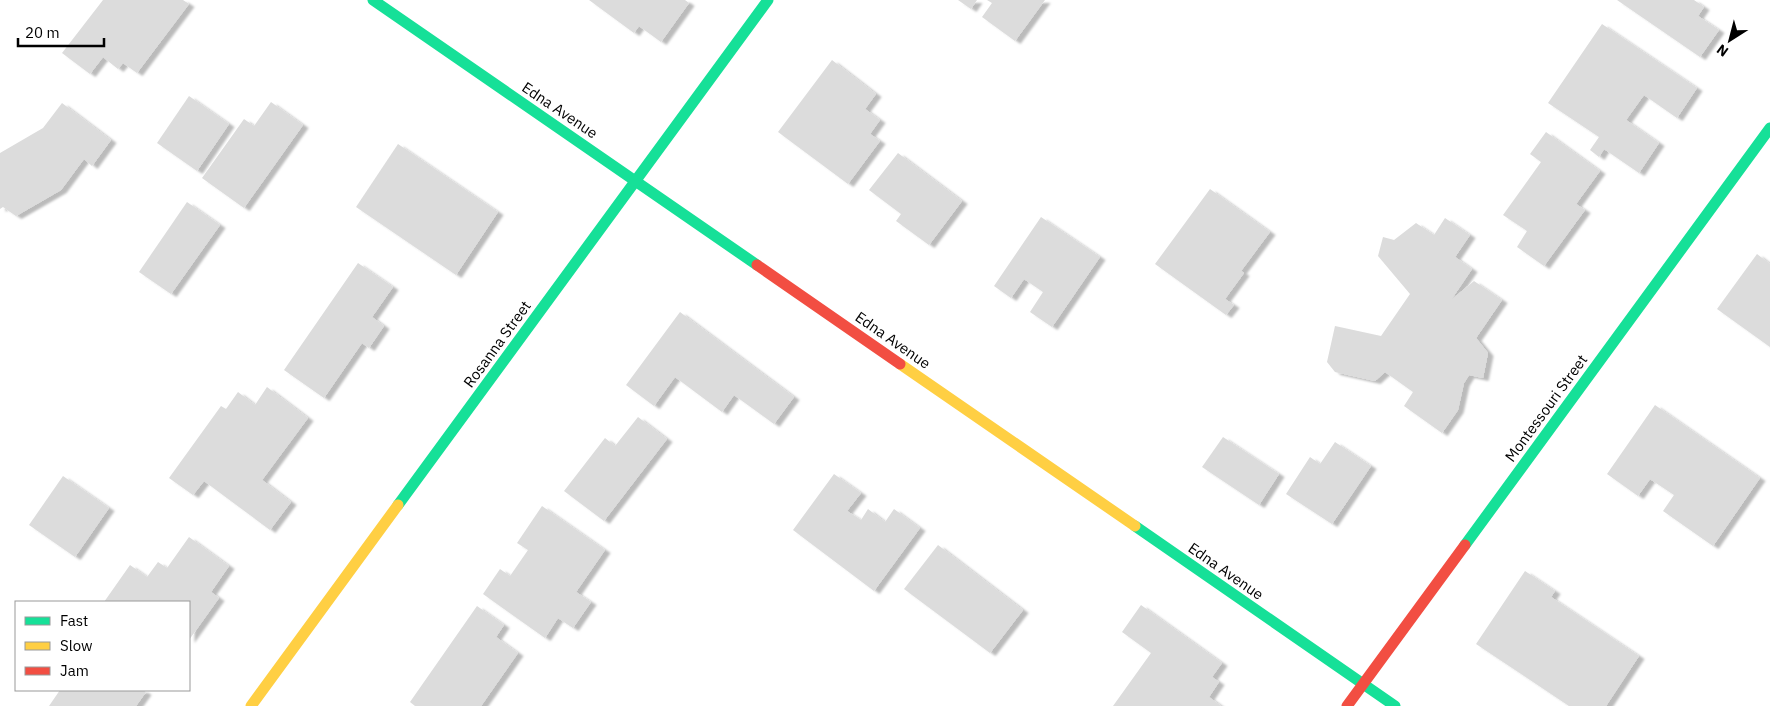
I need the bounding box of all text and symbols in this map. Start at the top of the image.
scale bar [18,15,104,47]
north arrow [1705,15,1755,65]
text: 20 m [25,23,60,42]
text: N [1713,40,1732,61]
street label: Edna Avenue [518,78,602,142]
street label: Rosanna Street [459,297,535,391]
street label: Edna Avenue [852,307,934,373]
street label: Montessouri Street [1501,351,1591,465]
street label: Edna Avenue [1185,538,1267,604]
legend [15,601,190,691]
text: Fast [60,611,88,630]
text: Slow [60,636,93,655]
text: Jam [60,661,89,680]

